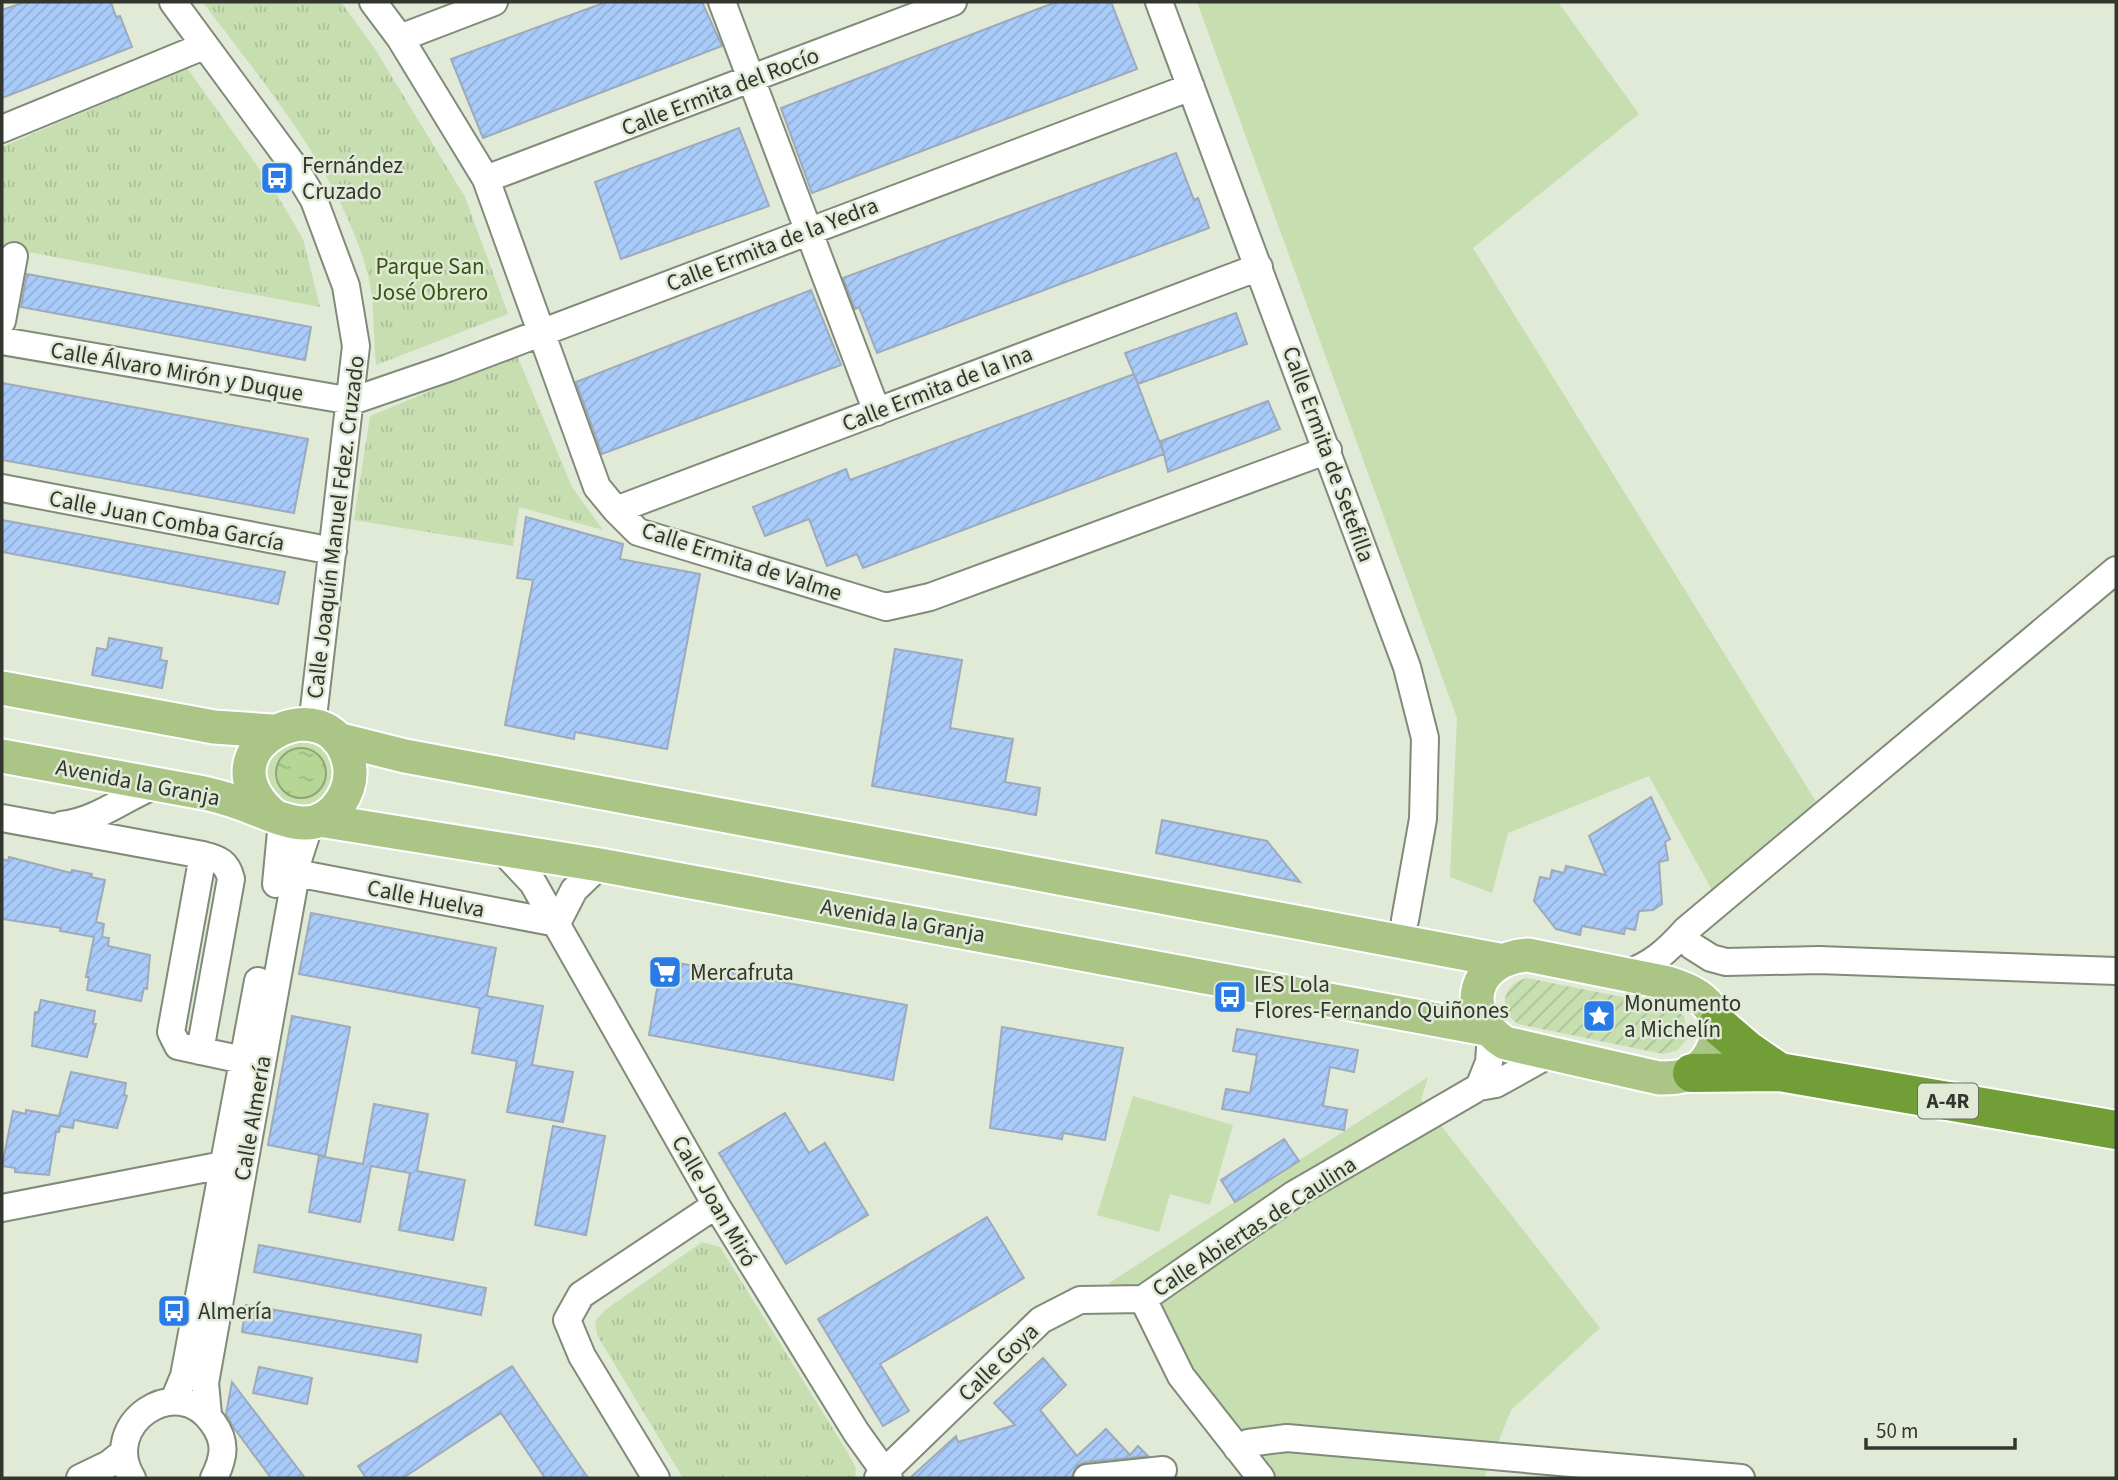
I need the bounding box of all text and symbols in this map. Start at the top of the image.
street label: Calle Ermita del Rocío [617,39,824,144]
place label: Fernández Cruzado [302,149,403,208]
bus stop icon: Fernández Cruzado [258,159,296,197]
street label: Calle Ermita de la Yedra [661,189,883,300]
park label: Parque San José Obrero [372,250,488,309]
street label: Calle Álvaro Mirón y Duque [48,333,306,410]
street label: Calle Ermita de la Ina [837,337,1037,440]
street label: Calle Ermita de Setefilla [1274,342,1383,567]
street label: Calle Joaquín Manuel Fdez. Cruzado [298,354,373,701]
street label: Calle Juan Comba García [46,481,288,560]
street label: Calle Ermita de Valme [637,514,846,609]
street label: Avenida la Granja [53,750,223,815]
street label: Calle Huelva [364,871,488,926]
street label: Avenida la Granja [818,890,988,951]
supermarket icon: Mercafruta [646,953,684,991]
place label: Mercafruta [690,956,794,989]
place label: IES Lola Flores-Fernando Quiñones [1254,968,1509,1027]
bus stop icon: IES Lola Flores-Fernando Quiñones [1211,978,1249,1016]
place label: Monumento a Michelín [1624,987,1741,1046]
place icon: Monumento a Michelín [1580,997,1618,1035]
street label: Calle Almería [225,1053,280,1183]
road number: A-4R [1918,1084,1978,1118]
street label: Calle Joan Miró [664,1129,766,1273]
street label: Calle Abiertas de Caulina [1146,1148,1363,1305]
bus stop icon: Almería [155,1292,193,1330]
place label: Almería [198,1295,272,1328]
street label: Calle Goya [951,1315,1046,1409]
scale bar [1866,1406,2015,1450]
text: 50 m [1876,1416,1918,1446]

